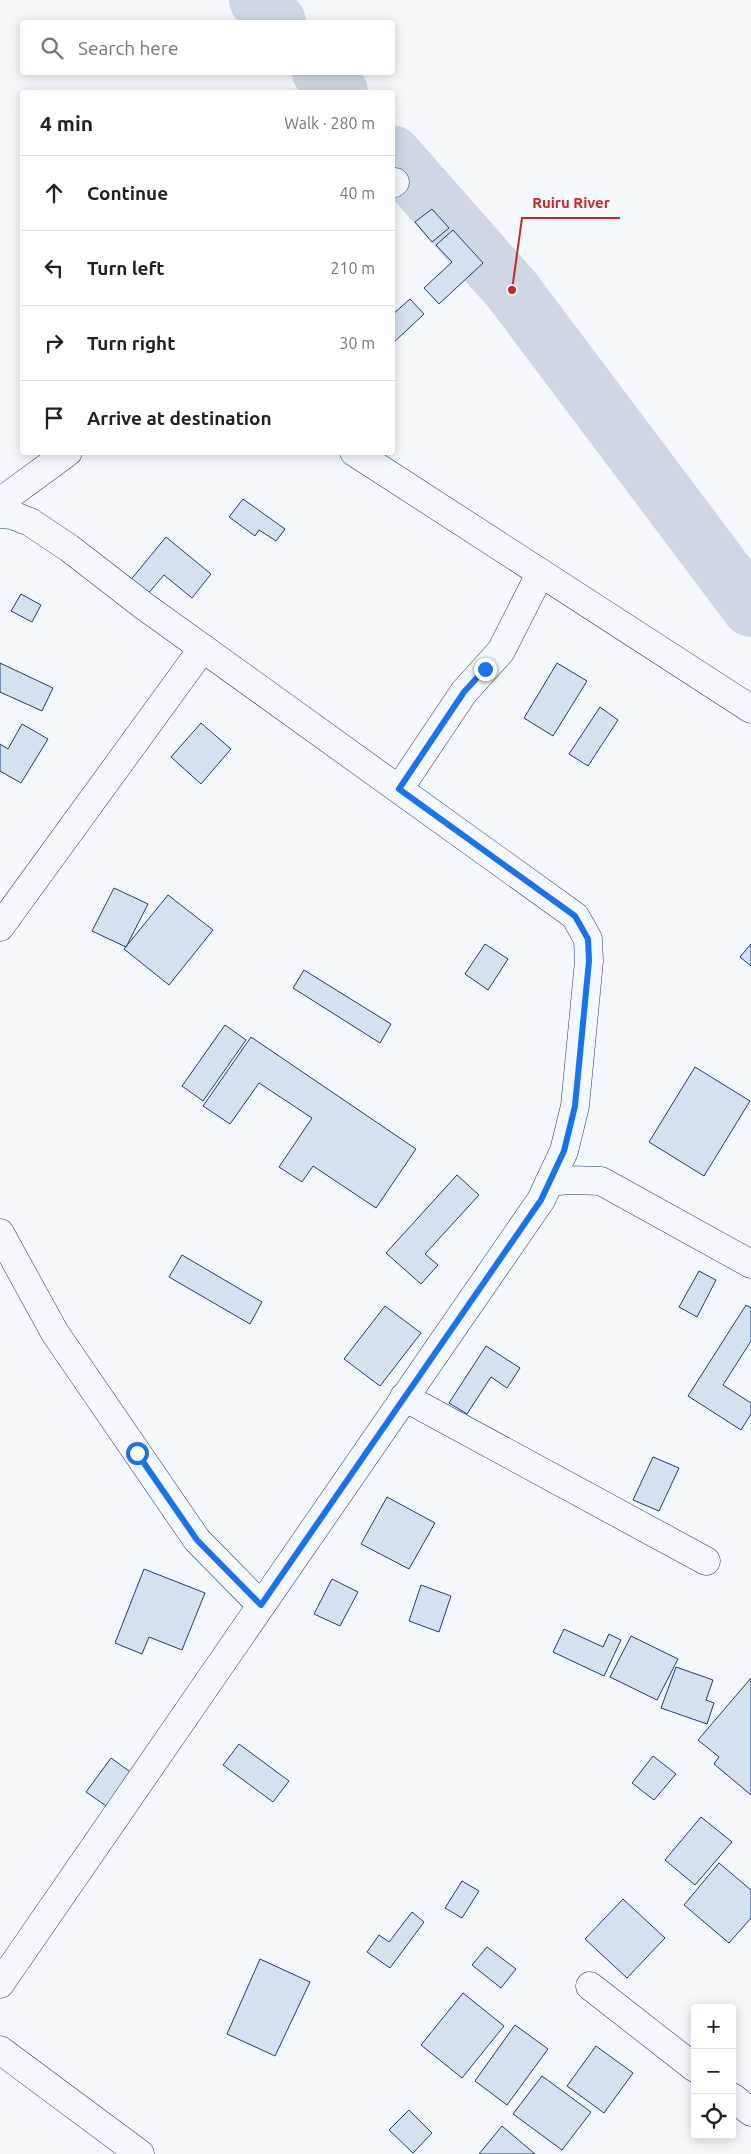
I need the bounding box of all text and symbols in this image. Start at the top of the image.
search box [20,20,395,75]
icon: search [38,34,66,62]
text: Search here [78,37,178,59]
text: 4 min [40,111,93,135]
text: Walk · 280 m [284,114,375,132]
icon: ahead [40,179,68,207]
text: Continue [87,182,168,204]
text: 40 m [339,184,375,202]
callout: Ruiru River [522,188,620,218]
text: Ruiru River [532,194,611,211]
icon: left [40,254,68,282]
text: Turn left [87,257,165,279]
text: 210 m [330,259,375,277]
icon: right [40,329,68,357]
text: Turn right [87,332,175,354]
text: 30 m [339,334,375,352]
icon: arrive [40,404,68,432]
text: Arrive at destination [87,407,272,429]
route end [474,658,497,681]
route start [126,1442,149,1465]
map controls [691,2004,736,2139]
button: + [691,2004,736,2049]
button: − [691,2049,736,2094]
button: locate [691,2094,736,2139]

